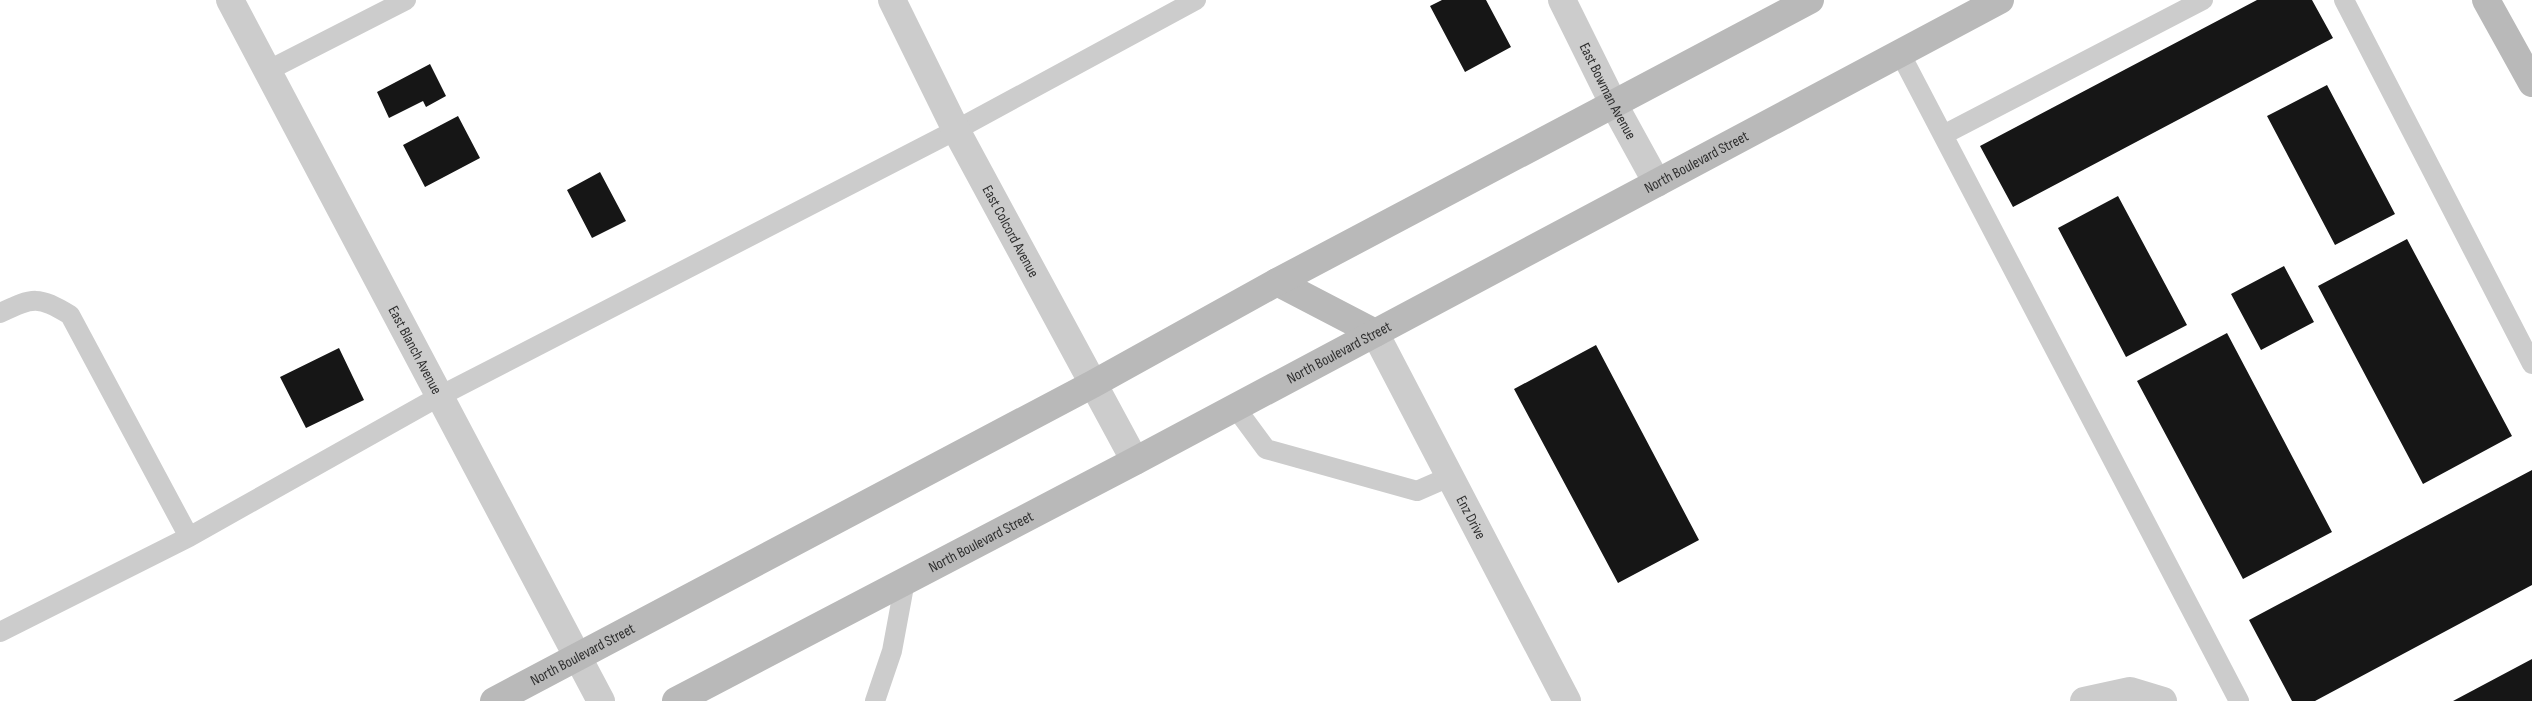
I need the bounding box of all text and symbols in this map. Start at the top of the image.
street label: East Bowman Avenue [1575,40,1641,143]
street label: North Boulevard Street [1641,126,1752,197]
street label: East Colcord Avenue [978,182,1043,281]
street label: East Blanch Avenue [384,303,446,397]
street label: North Boulevard Street [1283,317,1395,388]
street label: Enz Drive [1452,492,1490,542]
street label: North Boulevard Street [925,506,1037,577]
street label: North Boulevard Street [527,619,638,690]

